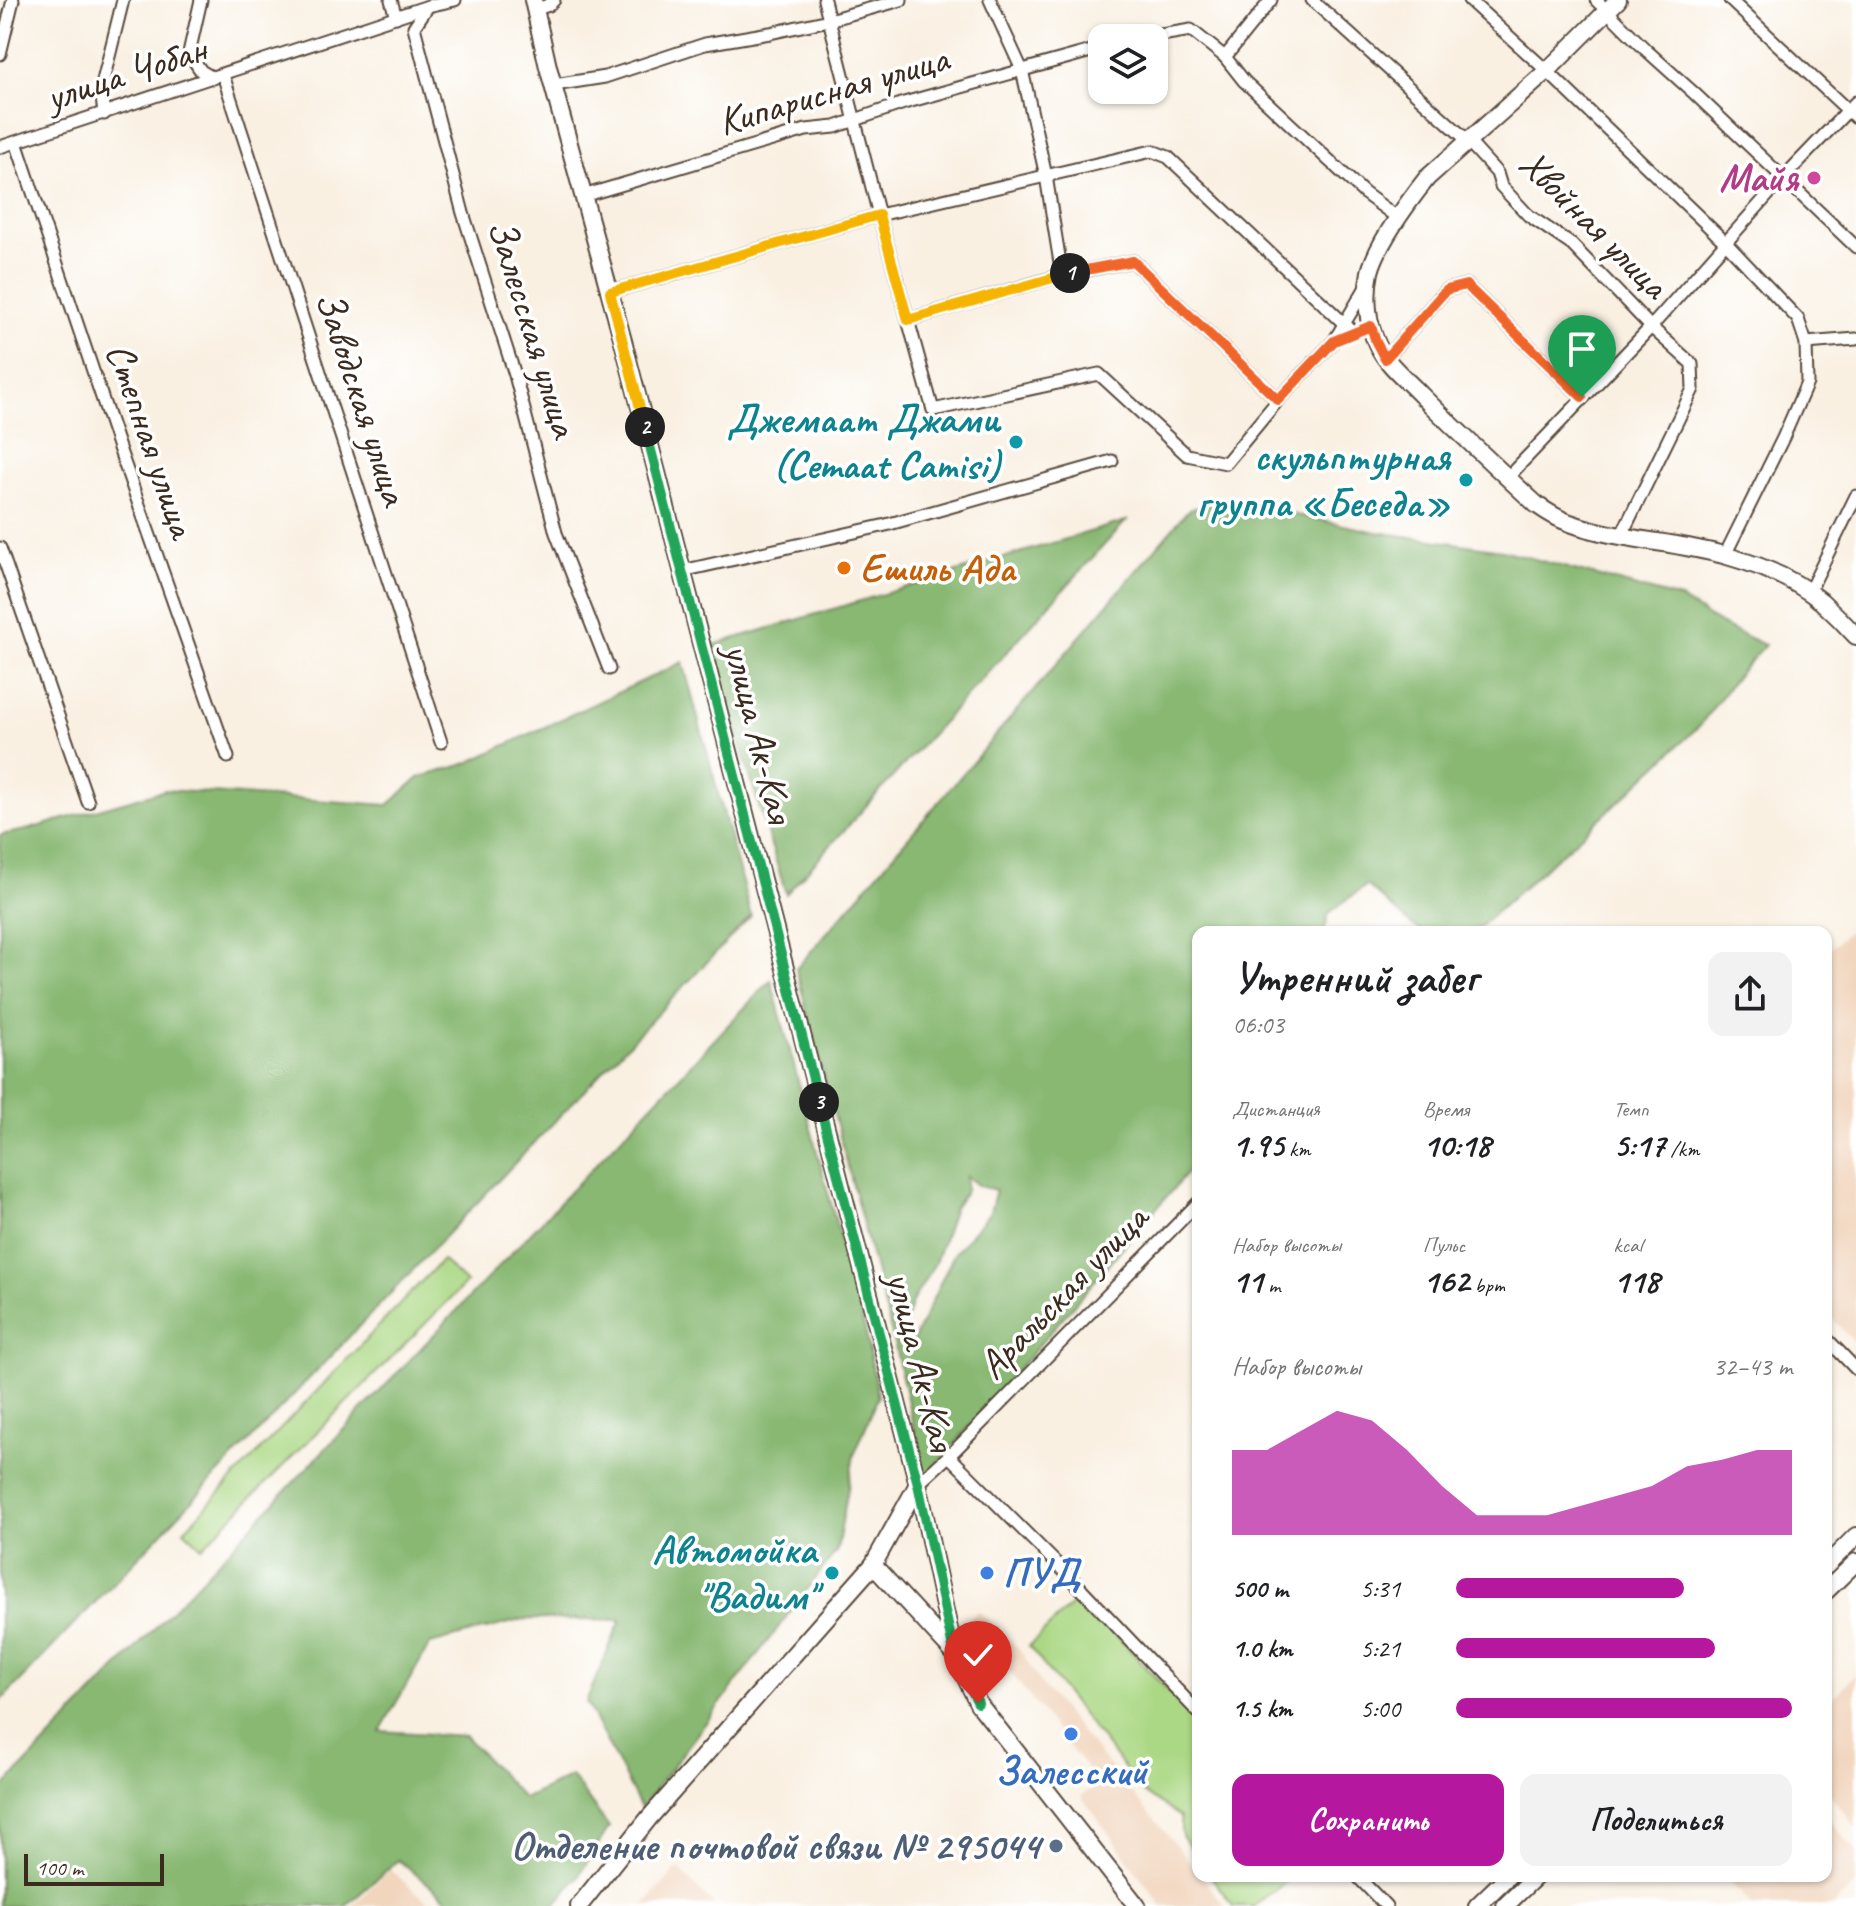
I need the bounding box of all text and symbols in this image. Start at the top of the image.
street label: улица Чобан [38,23,215,123]
map controls [1088,24,1168,104]
button: layers [1088,24,1168,104]
street label: Кипарисная улица [712,33,956,147]
street label: Хвойная улица [1509,139,1681,311]
place label: Майя [1719,153,1800,203]
marker: Майя [1805,169,1823,187]
street label: Залесская улица [476,213,591,445]
pin: 1 [1050,253,1090,293]
text: 1 [1065,259,1075,287]
street label: Заводская улица [304,285,421,514]
pin [1548,315,1616,397]
icon: arrive [1560,327,1604,371]
street label: Степная улица [94,336,209,547]
place label: Джемаат Джами (Cemaat Camisi) [727,394,1003,490]
pin: 2 [625,407,665,447]
text: 2 [640,413,650,441]
place label: скульптурная группа «Беседа» [1197,432,1452,528]
marker: Джемаат Джами (Cemaat Camisi) [1007,433,1025,451]
marker: скульптурная группа «Беседа» [1457,471,1475,489]
place label: Ешиль Ада [860,543,1017,593]
marker: Ешиль Ада [835,559,853,577]
street label: улица Ак-Кая [712,637,806,830]
text: Утренний забег [1232,950,1477,1005]
button: share [1708,952,1792,1036]
text: 06:03 [1232,1008,1284,1041]
pin: 3 [799,1082,839,1122]
text: 3 [814,1088,824,1116]
text: Дистанция [1232,1095,1320,1123]
text: Время [1423,1095,1469,1123]
text: Темп [1613,1095,1649,1123]
text: 1.95 [1232,1123,1284,1166]
text: 10:18 [1423,1123,1491,1166]
text: 5:17 [1613,1123,1665,1166]
text: km [1284,1135,1311,1163]
text: /km [1665,1135,1699,1163]
street label: Аральская улица [967,1192,1161,1390]
text: Набор высоты [1232,1231,1341,1259]
text: Пульс [1423,1231,1465,1259]
text: kcal [1613,1231,1642,1259]
text: 11 [1232,1259,1263,1302]
text: 162 [1423,1259,1469,1302]
text: 118 [1613,1259,1659,1302]
street label: улица Ак-Кая [874,1265,968,1458]
text: m [1263,1271,1280,1299]
text: bpm [1469,1271,1505,1299]
text: Набор высоты [1232,1350,1361,1383]
text: 32–43 m [1713,1350,1792,1383]
place label: Автомойка "Вадим" [652,1525,825,1621]
place label: ПУД [1003,1548,1082,1598]
marker: Автомойка "Вадим" [823,1564,841,1582]
marker: ПУД [978,1564,996,1582]
text: 500 m [1232,1572,1288,1605]
text: 5:31 [1360,1572,1400,1605]
pin [944,1621,1012,1703]
text: 1.0 km [1232,1632,1292,1665]
text: 5:21 [1360,1632,1400,1665]
icon: check [956,1633,1000,1677]
text: 1.5 km [1232,1692,1292,1725]
text: 5:00 [1360,1692,1400,1725]
marker: Залесский [1062,1725,1080,1743]
place label: Залесский [995,1746,1150,1796]
button: Сохранить [1232,1774,1504,1866]
button: Поделиться [1520,1774,1792,1866]
place label: Отделение почтовой связи № 295044 [511,1821,1045,1871]
marker: Отделение почтовой связи № 295044 [1047,1837,1065,1855]
scale bar [24,1850,164,1886]
text: 100 m [36,1854,83,1882]

